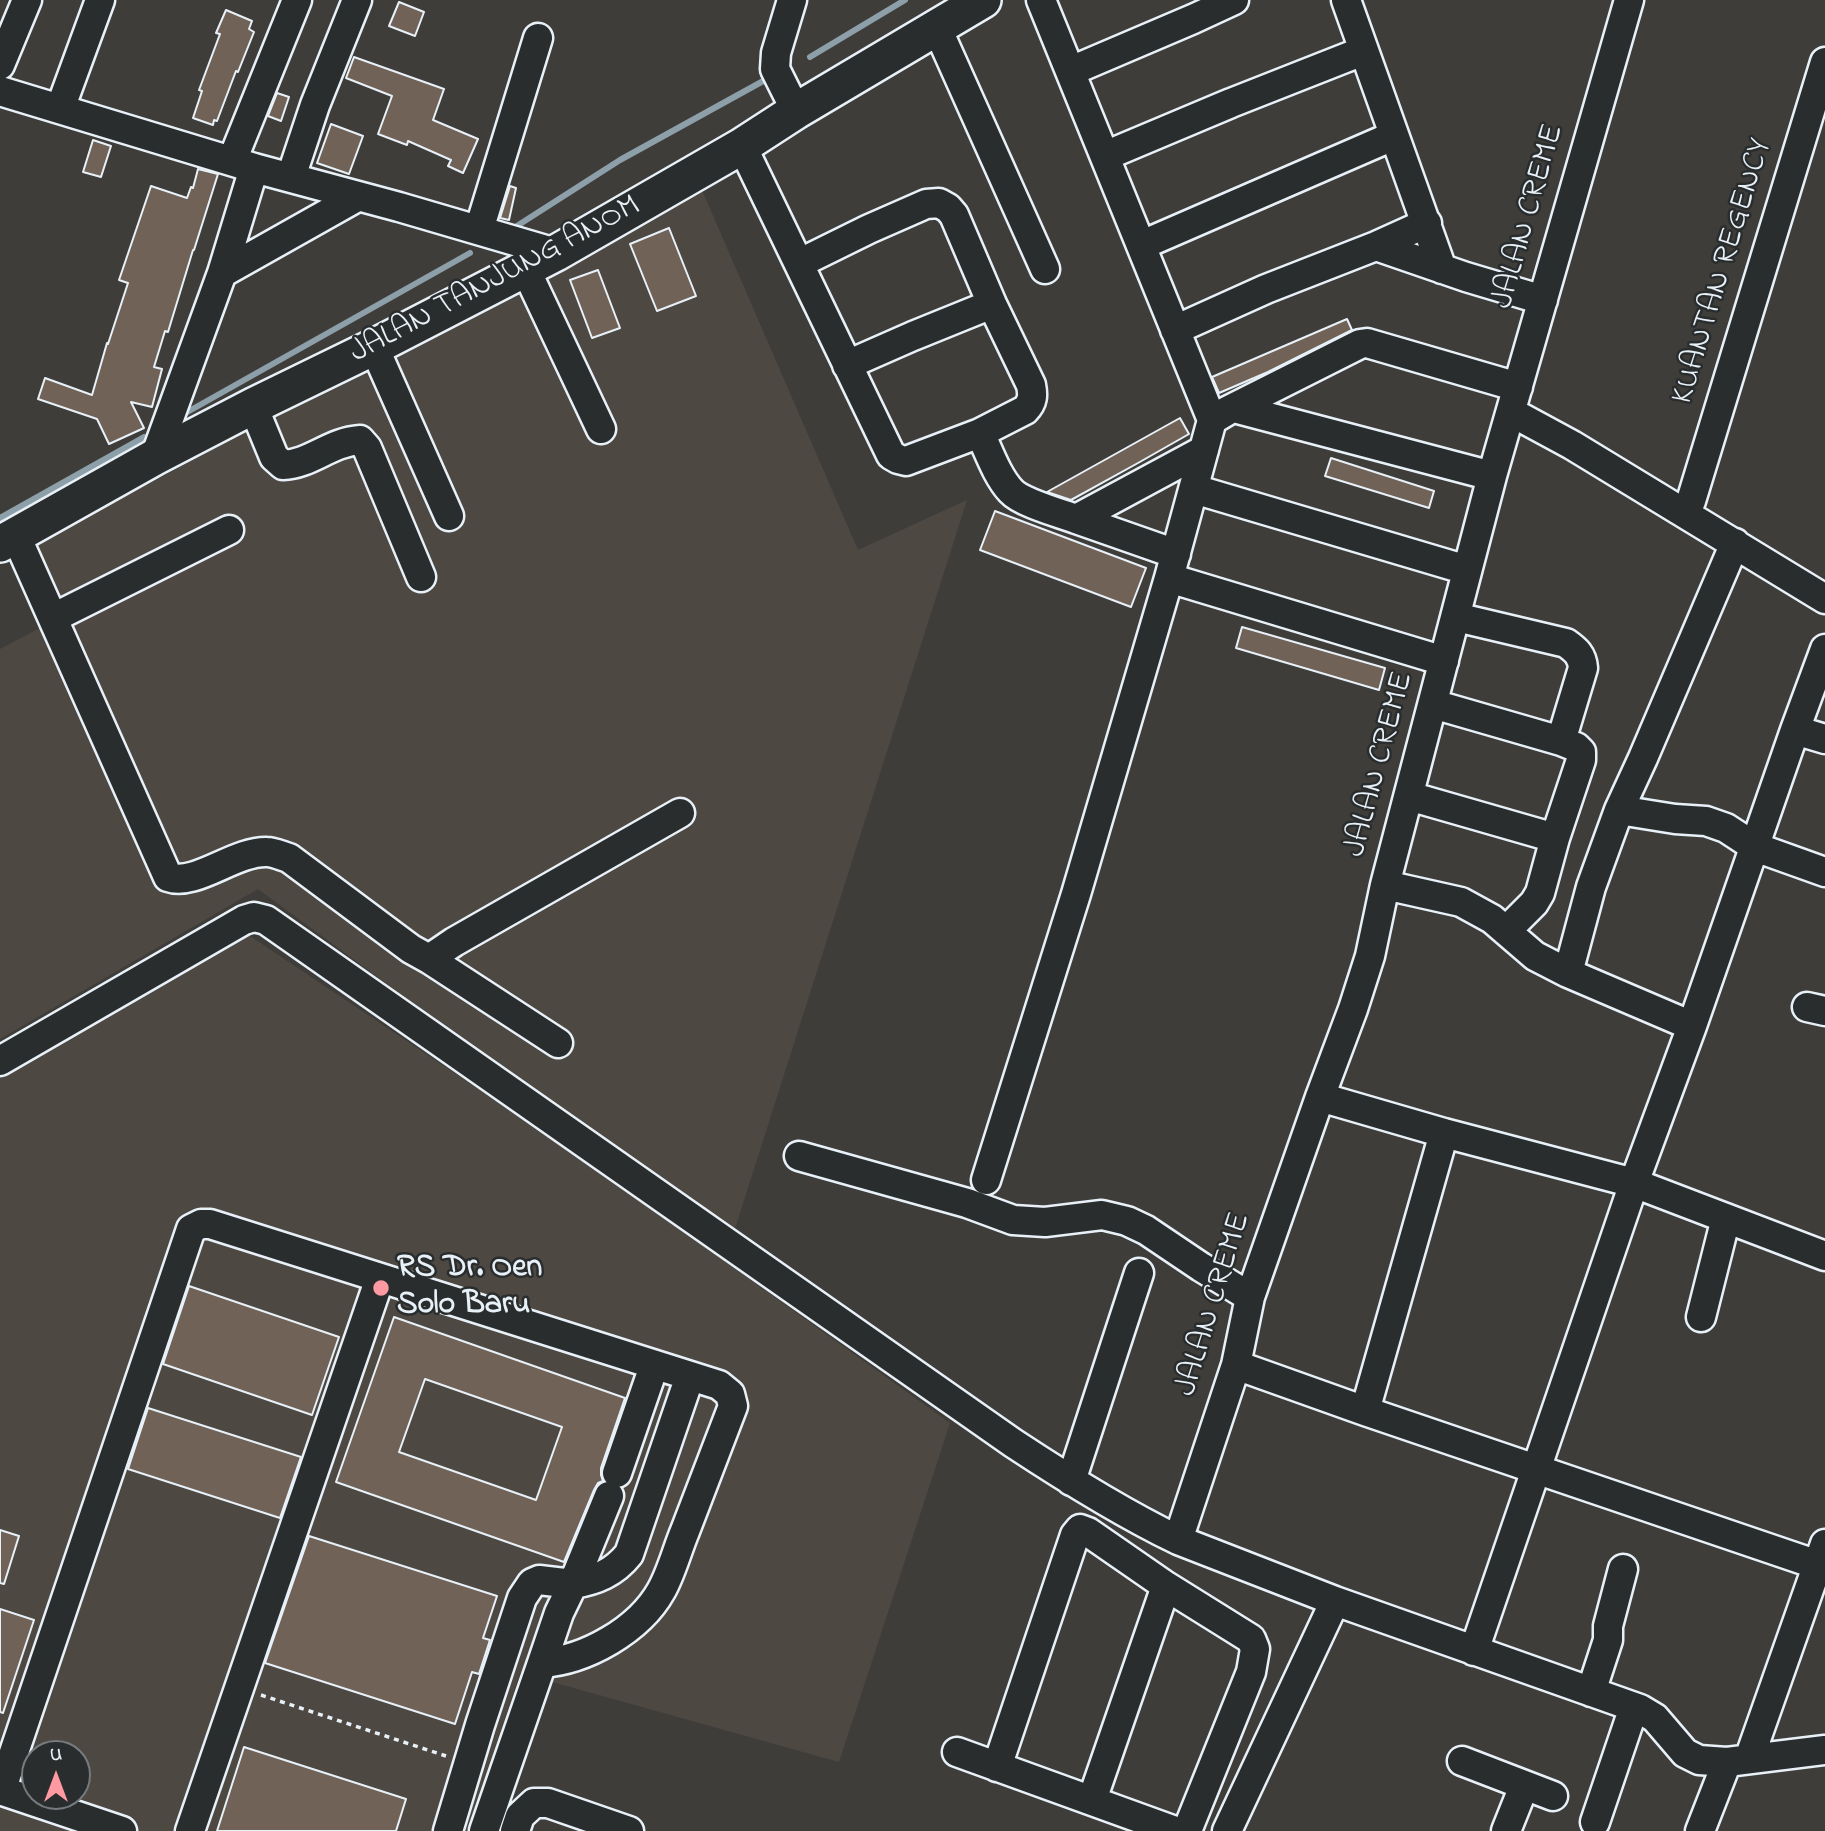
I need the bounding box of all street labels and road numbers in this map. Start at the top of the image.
street label: JALAN CREME [1485,120,1575,314]
street label: KUANTAN REGENCY [1665,135,1783,409]
street label: JALAN TANJUNG ANOM [344,188,648,374]
street label: JALAN CREME [1338,668,1424,862]
street label: JALAN CREME [1169,1209,1261,1401]

